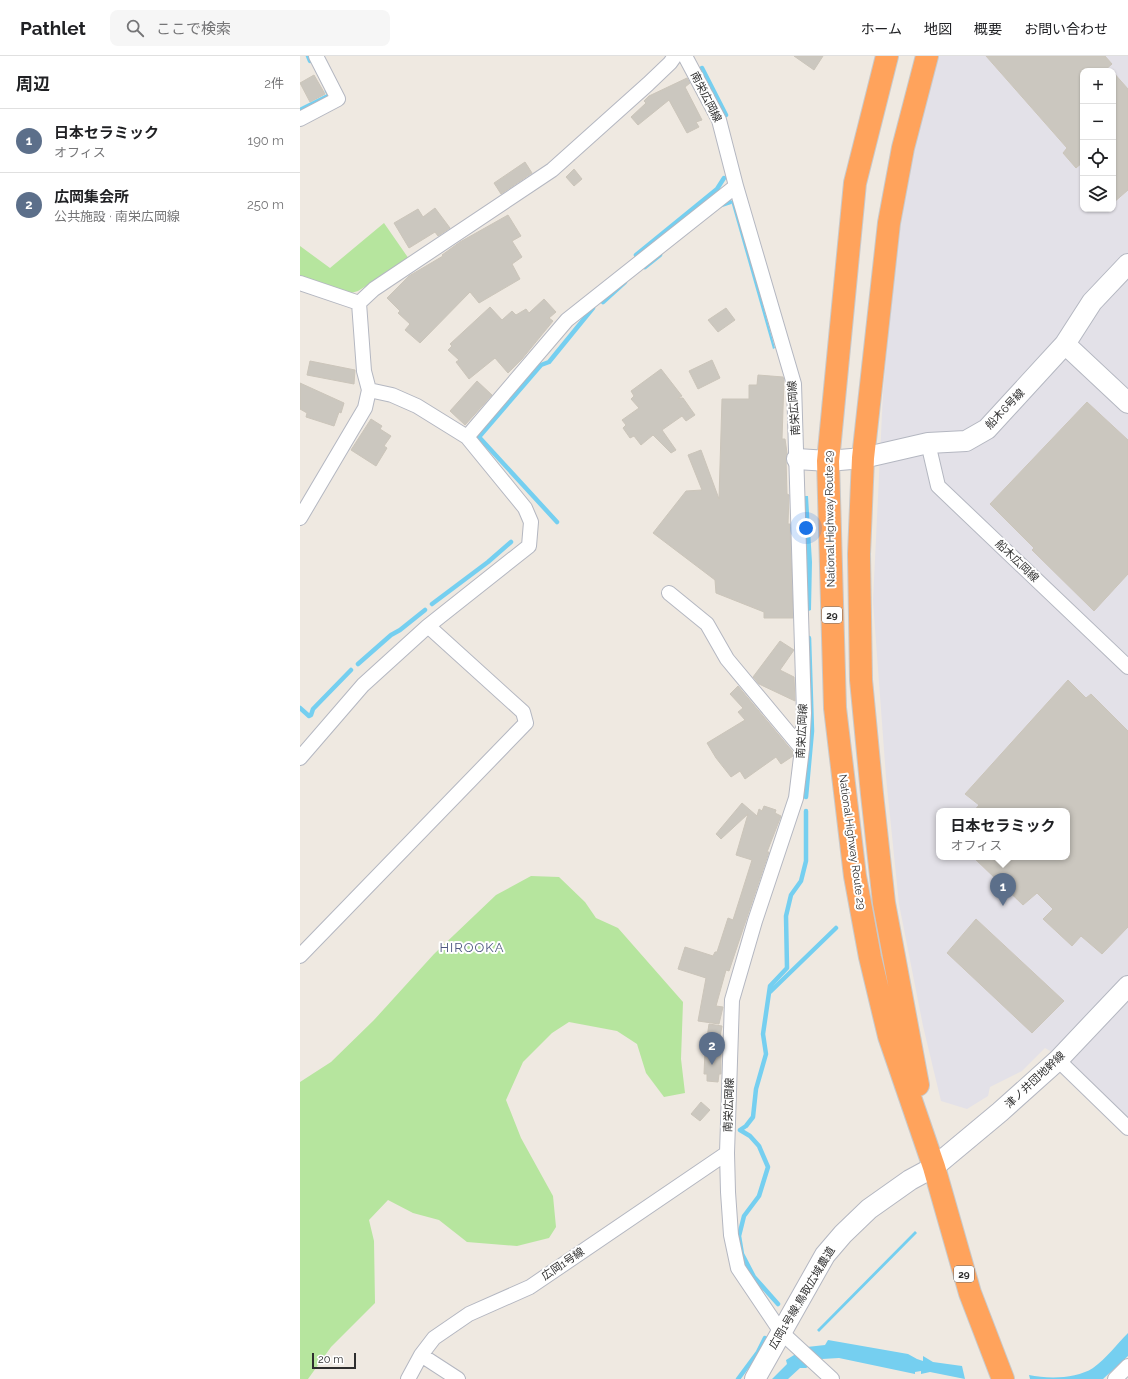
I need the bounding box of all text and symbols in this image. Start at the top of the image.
search box [110,10,390,46]
text: Pathlet [20,17,86,39]
icon: search [124,17,146,39]
text: ここで検索 [156,20,231,38]
text: ホーム [860,21,902,37]
text: 地図 [924,21,952,37]
text: 概要 [974,21,1002,37]
text: お問い合わせ [1024,21,1108,37]
map controls [1080,68,1116,212]
button: + [1080,68,1116,104]
street label: 南栄広岡線 [688,70,724,124]
text: 周辺 [16,74,50,94]
text: 2件 [264,76,284,91]
button: − [1080,104,1116,140]
text: 日本セラミック [54,124,159,142]
text: 1 [26,133,32,148]
text: 190 m [248,133,284,148]
button: locate [1080,140,1116,176]
text: オフィス [54,145,106,160]
button: layers [1080,176,1116,212]
text: 広岡集会所 [54,188,129,206]
text: 2 [25,197,33,212]
text: 250 m [247,197,284,212]
text: 公共施設 · 南栄広岡線 [54,209,180,224]
street label: 南栄広岡線 [786,380,802,436]
street label: 船木6号線 [983,386,1027,432]
street label: National Highway Route 29 [822,451,838,587]
your location [796,518,816,538]
street label: 船木広岡線 [993,537,1041,585]
road number: 29 [822,607,842,623]
street label: 南栄広岡線 [794,703,810,759]
street label: National Highway Route 29 [836,773,868,911]
popup [936,808,1070,860]
text: 日本セラミック [950,817,1056,835]
text: オフィス [950,838,1002,853]
pin: 1 [990,873,1016,906]
district label: HIROOKA [440,940,504,955]
pin: 2 [699,1032,725,1065]
street label: 津ノ井団地幹線 [1002,1049,1068,1111]
street label: 南栄広岡線 [722,1077,736,1133]
street label: 広岡1号線 [539,1245,587,1283]
street label: 広岡1号線;鳥取広域農道 [766,1245,838,1351]
road number: 29 [954,1266,974,1282]
scale bar [312,1351,356,1370]
text: 20 m [318,1353,343,1366]

